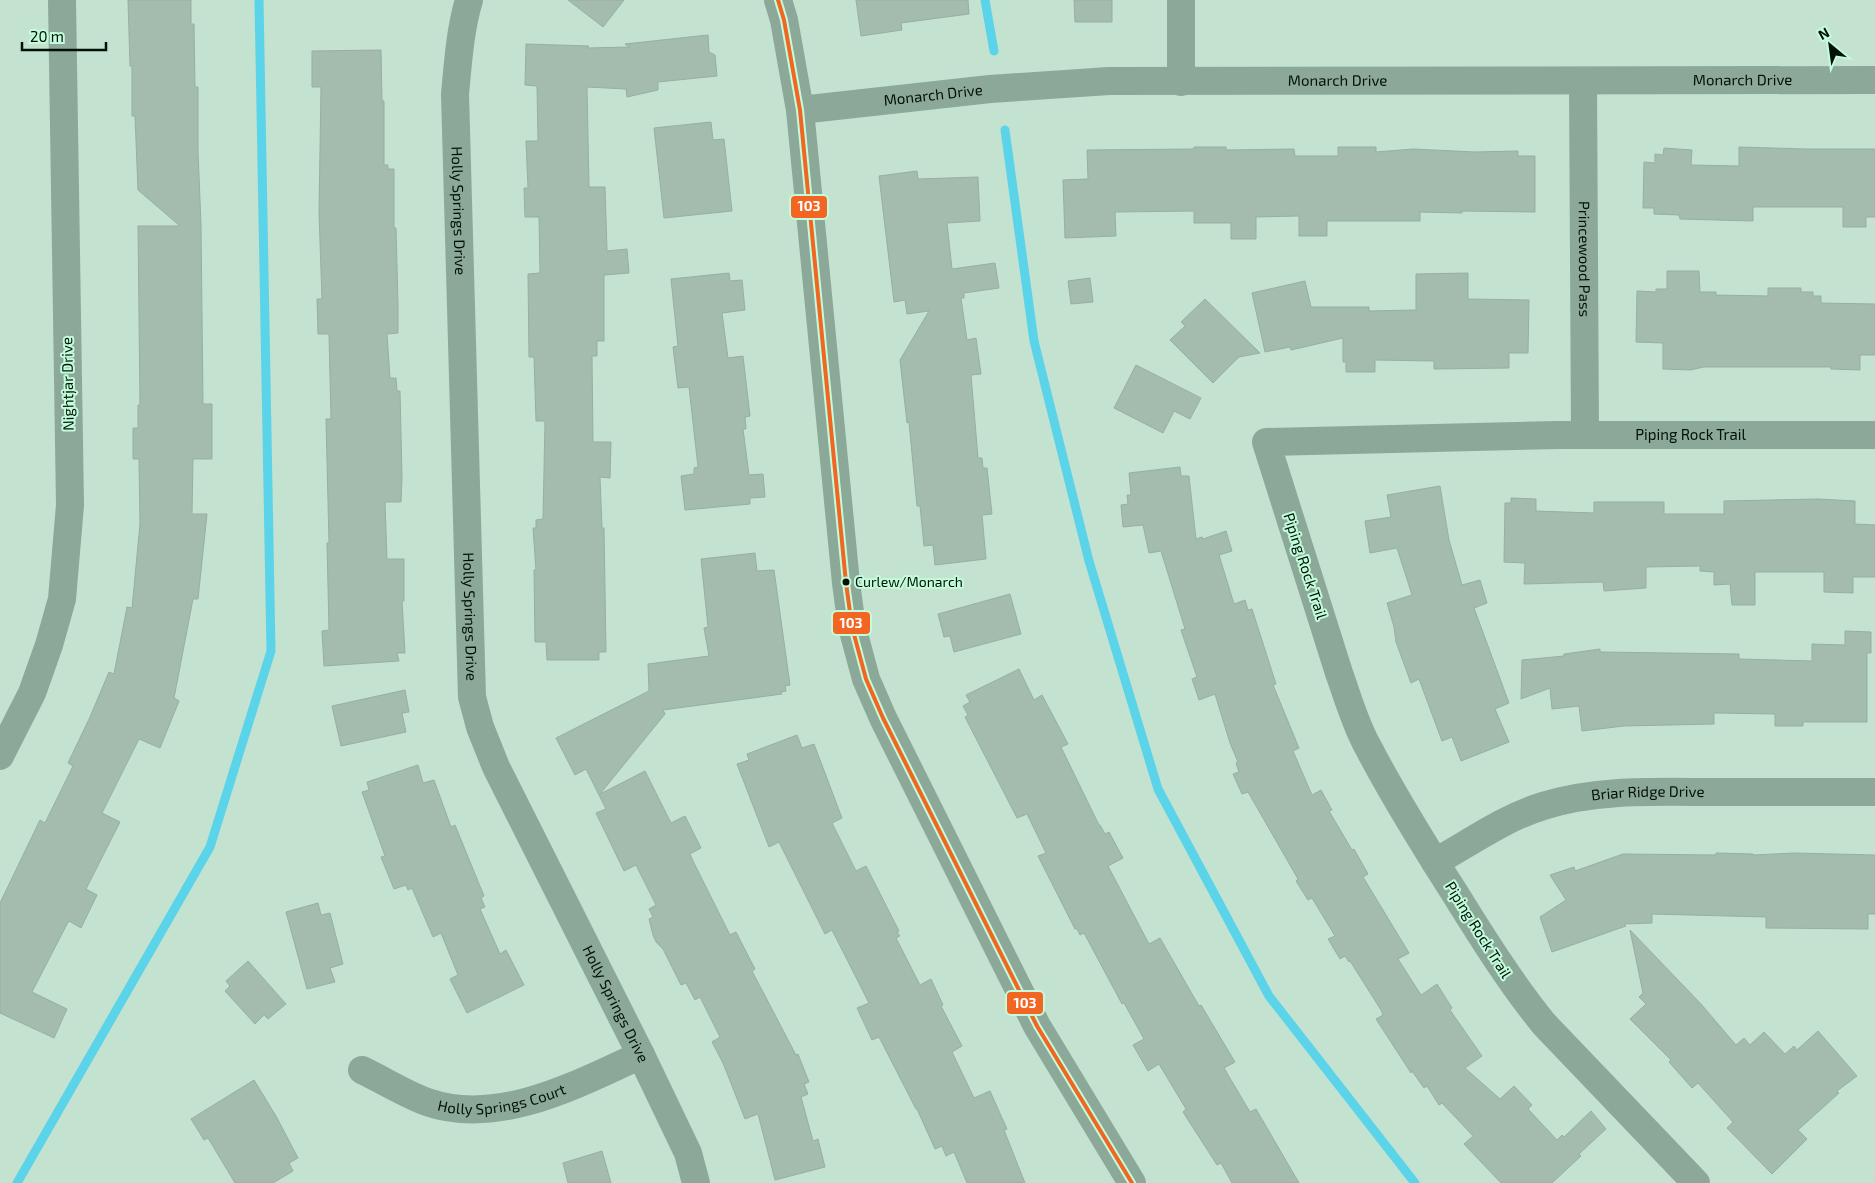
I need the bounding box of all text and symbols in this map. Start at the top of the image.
scale bar [22,20,106,52]
north arrow [1805,20,1855,70]
text: N [1815,23,1832,43]
text: 20 m [30,27,64,45]
street label: Monarch Drive [1693,70,1792,88]
street label: Monarch Drive [1288,71,1387,89]
street label: Monarch Drive [883,80,984,109]
street label: Holly Springs Drive [448,146,470,275]
line badge: 103 [790,195,828,219]
text: 103 [798,197,820,214]
street label: Princewood Pass [1576,201,1594,317]
street label: Nightjar Drive [57,337,78,431]
street label: Piping Rock Trail [1635,425,1747,443]
street label: Piping Rock Trail [1280,510,1332,622]
street label: Holly Springs Drive [460,552,482,681]
place label: Curlew/Monarch [855,573,963,590]
marker: Curlew/Monarch [841,577,851,587]
line badge: 103 [832,611,871,635]
text: 103 [840,614,862,631]
street label: Briar Ridge Drive [1590,782,1705,804]
street label: Piping Rock Trail [1442,878,1516,982]
street label: Holly Springs Drive [579,942,653,1065]
line badge: 103 [1006,991,1044,1015]
text: 103 [1014,994,1036,1011]
street label: Holly Springs Court [436,1079,568,1118]

